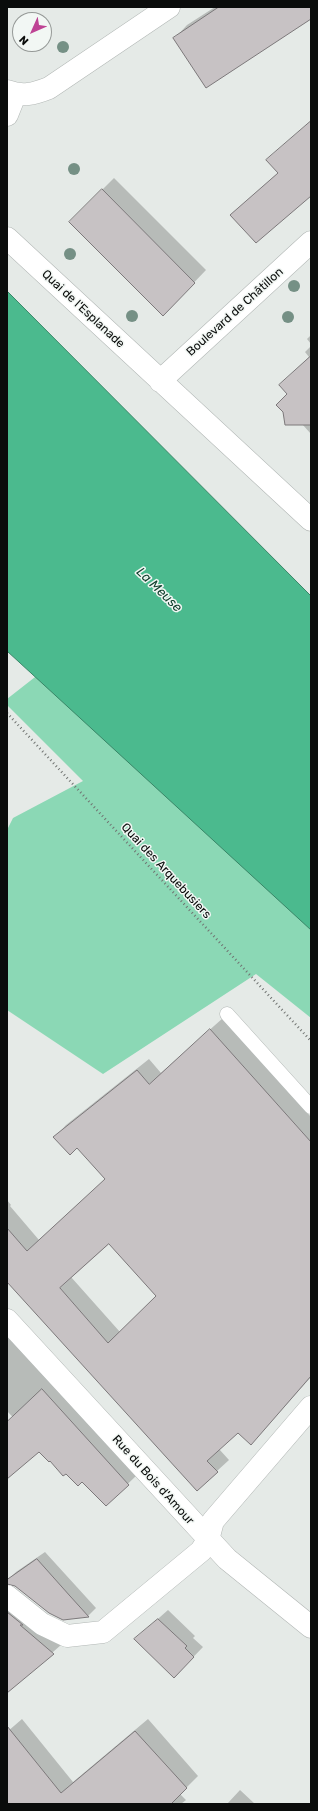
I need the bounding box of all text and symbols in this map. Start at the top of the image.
north arrow [12,12,52,52]
text: N [16,33,31,48]
street label: Boulevard de Châtillon [184,265,286,359]
street label: Quai de l'Esplanade [39,267,127,351]
water label: La Meuse [133,564,185,616]
street label: Quai des Arquebusiers [118,820,214,922]
street label: Rue du Bois d'Amour [109,1432,197,1528]

